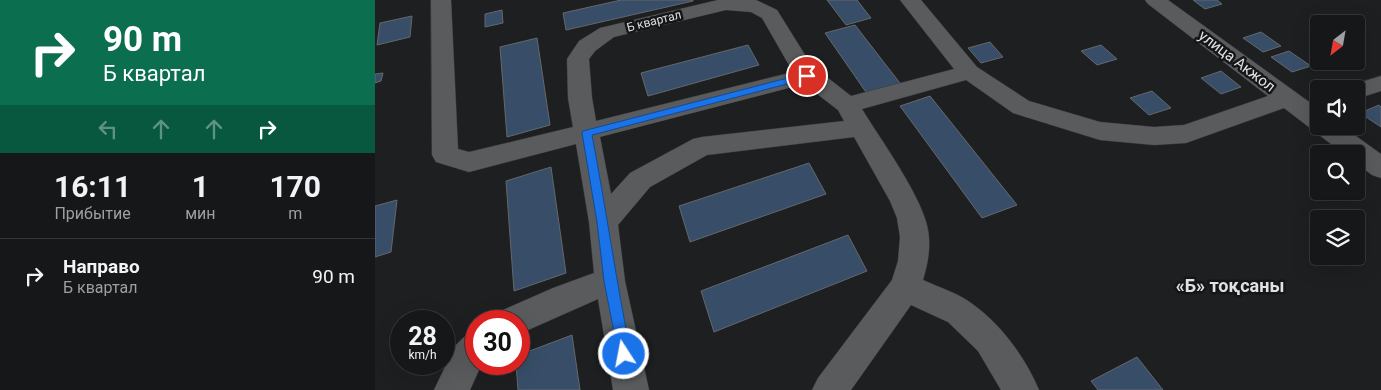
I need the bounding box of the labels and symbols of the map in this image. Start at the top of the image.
street label: Б квартал [625,7,683,35]
north arrow [1310,15,1365,70]
street label: улица Акжол [1195,26,1279,96]
pin [786,55,828,97]
district label: «Б» тоқсаны [1176,275,1284,296]
speed limit sign: 30 [465,310,530,375]
position arrow [597,327,649,379]

